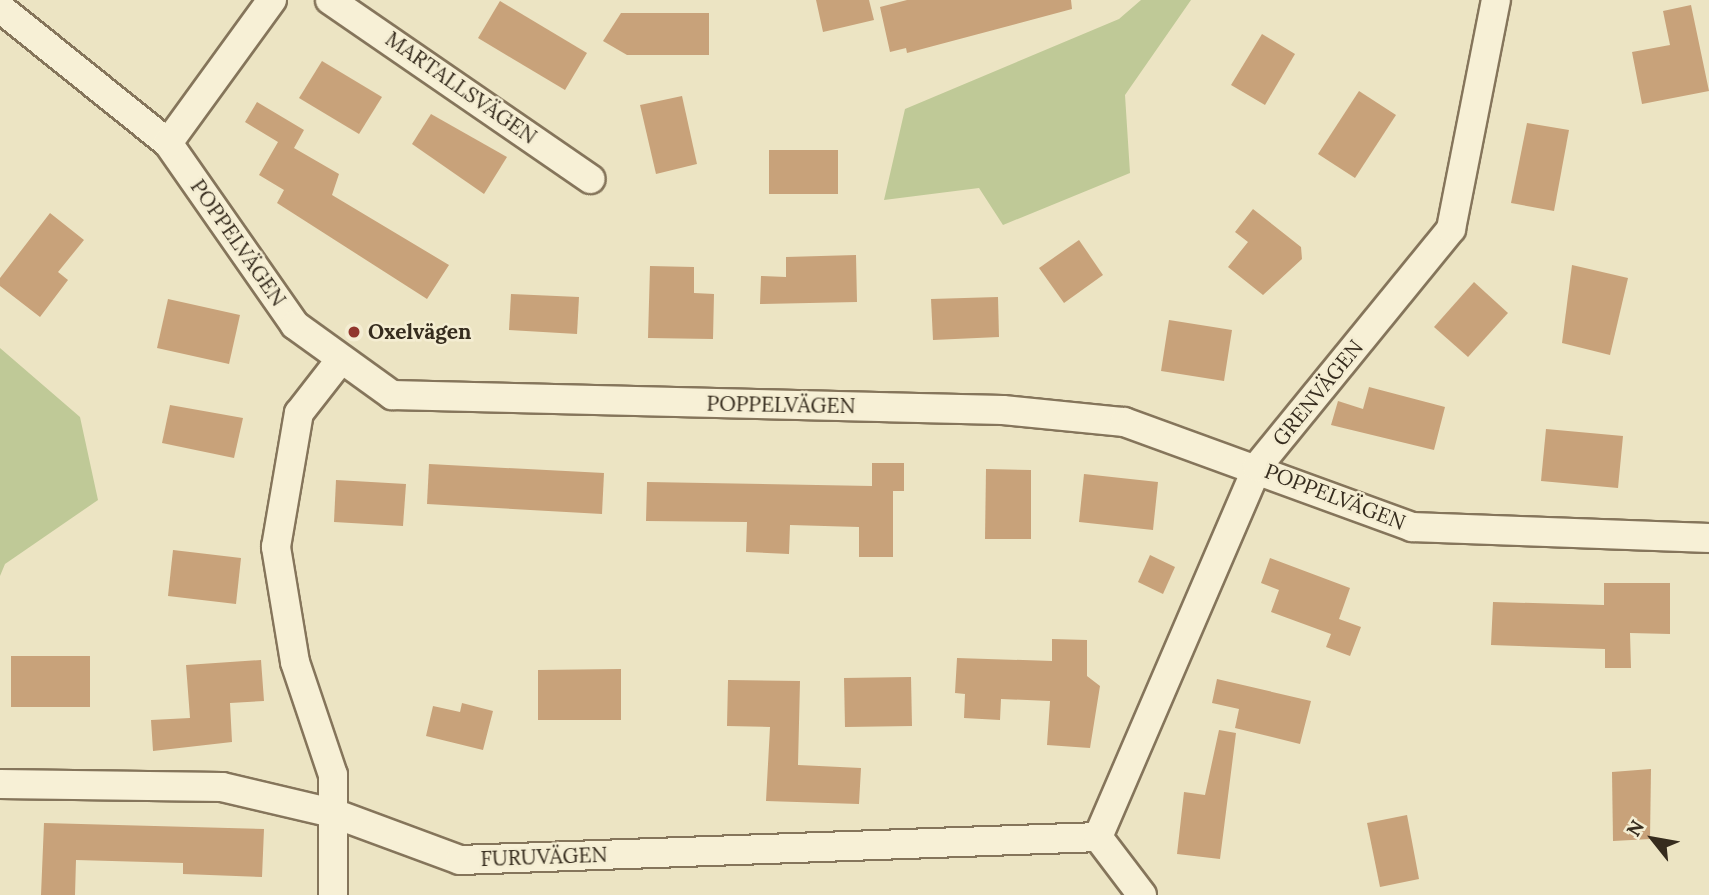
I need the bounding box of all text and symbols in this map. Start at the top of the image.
street label: MARTALLSVÄGEN [381,26,541,150]
street label: POPPELVÄGEN [185,175,291,311]
place label: Oxelvägen [368,319,471,345]
marker: Oxelvägen [346,324,362,340]
street label: GRENVÄGEN [1268,335,1368,451]
street label: POPPELVÄGEN [706,391,856,419]
street label: POPPELVÄGEN [1261,459,1409,535]
north arrow [1618,804,1688,874]
text: N [1621,816,1649,841]
street label: FURUVÄGEN [480,842,608,872]

